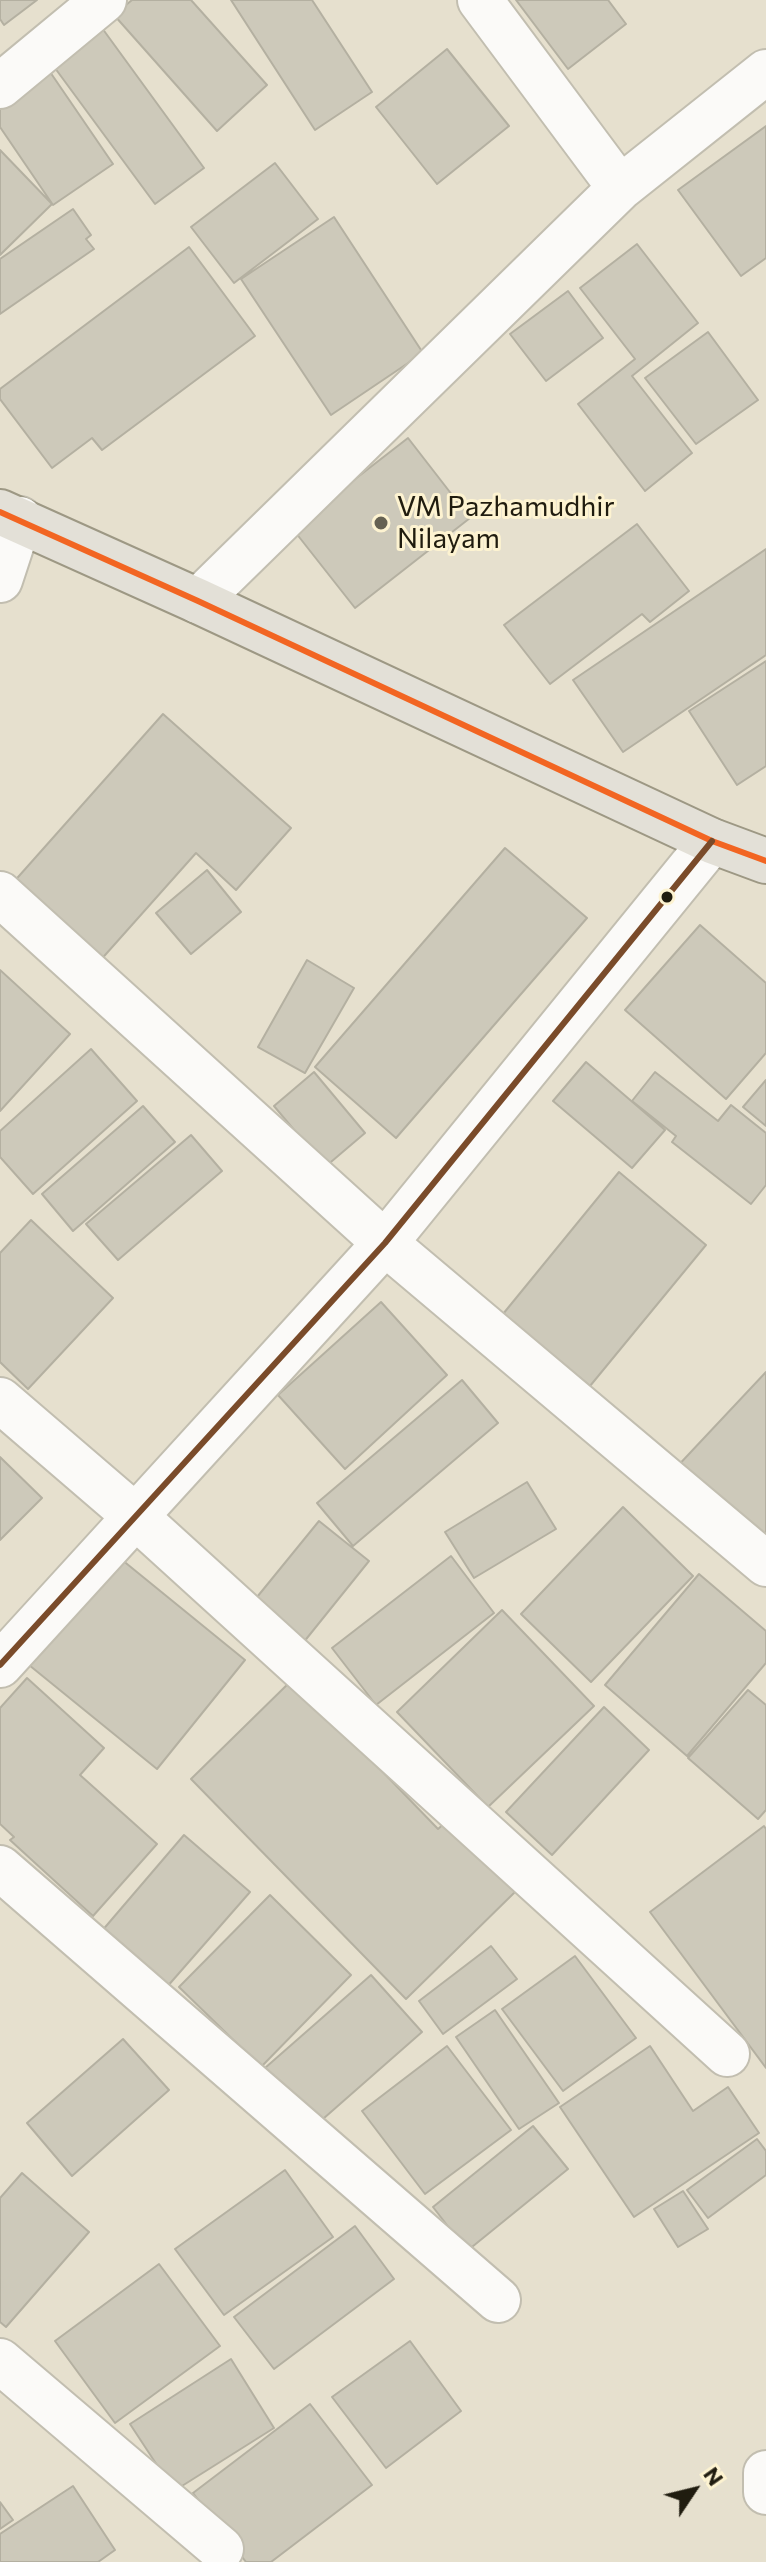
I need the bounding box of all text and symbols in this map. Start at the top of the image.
place label: VM Pazhamudhir Nilayam [397,490,615,556]
marker: VM Pazhamudhir Nilayam [372,514,390,532]
unlabelled marker [659,889,675,905]
north arrow [654,2450,734,2530]
text: N [698,2461,730,2490]

